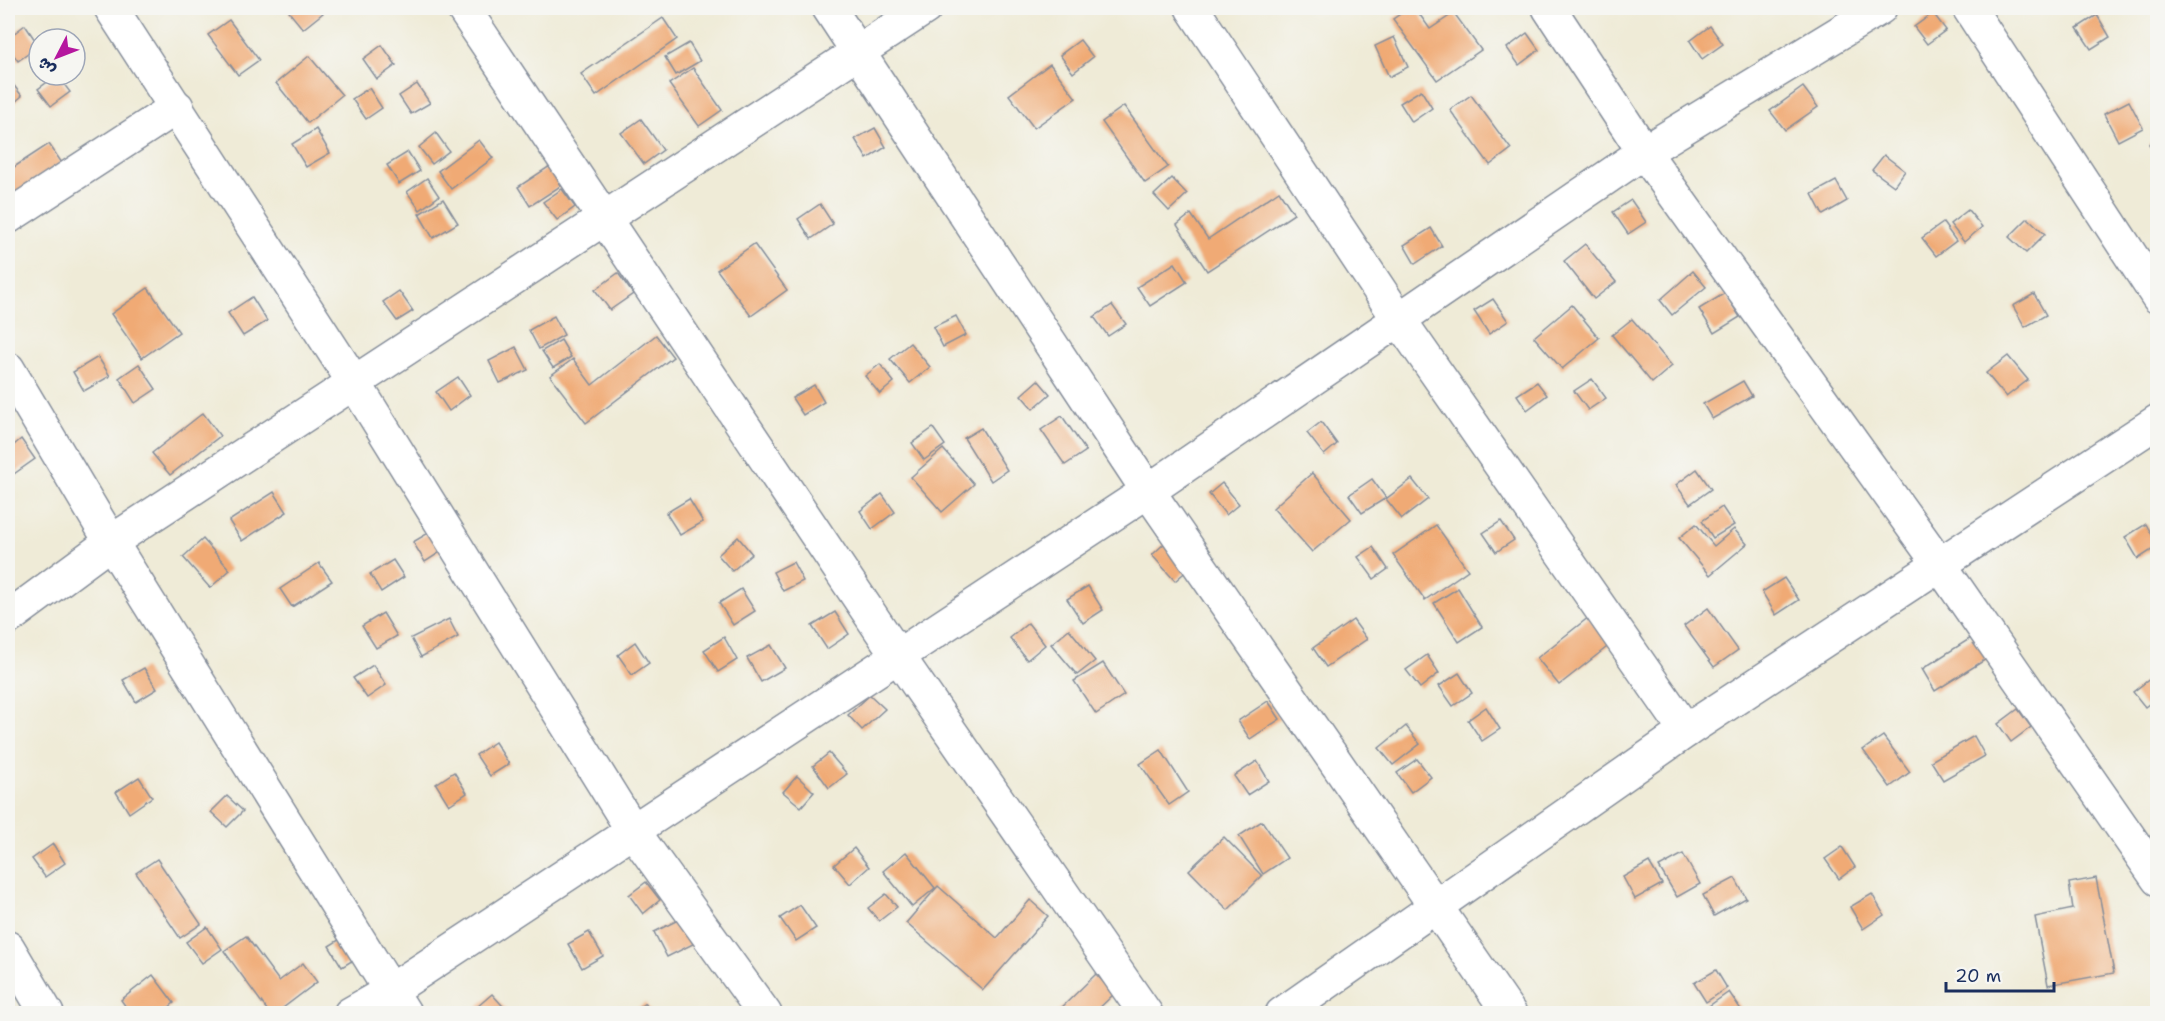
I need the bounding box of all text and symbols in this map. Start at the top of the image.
north arrow [27,27,87,87]
text: ش [33,53,60,80]
scale bar [1946,955,2054,993]
text: 20 m [1955,964,2001,988]

